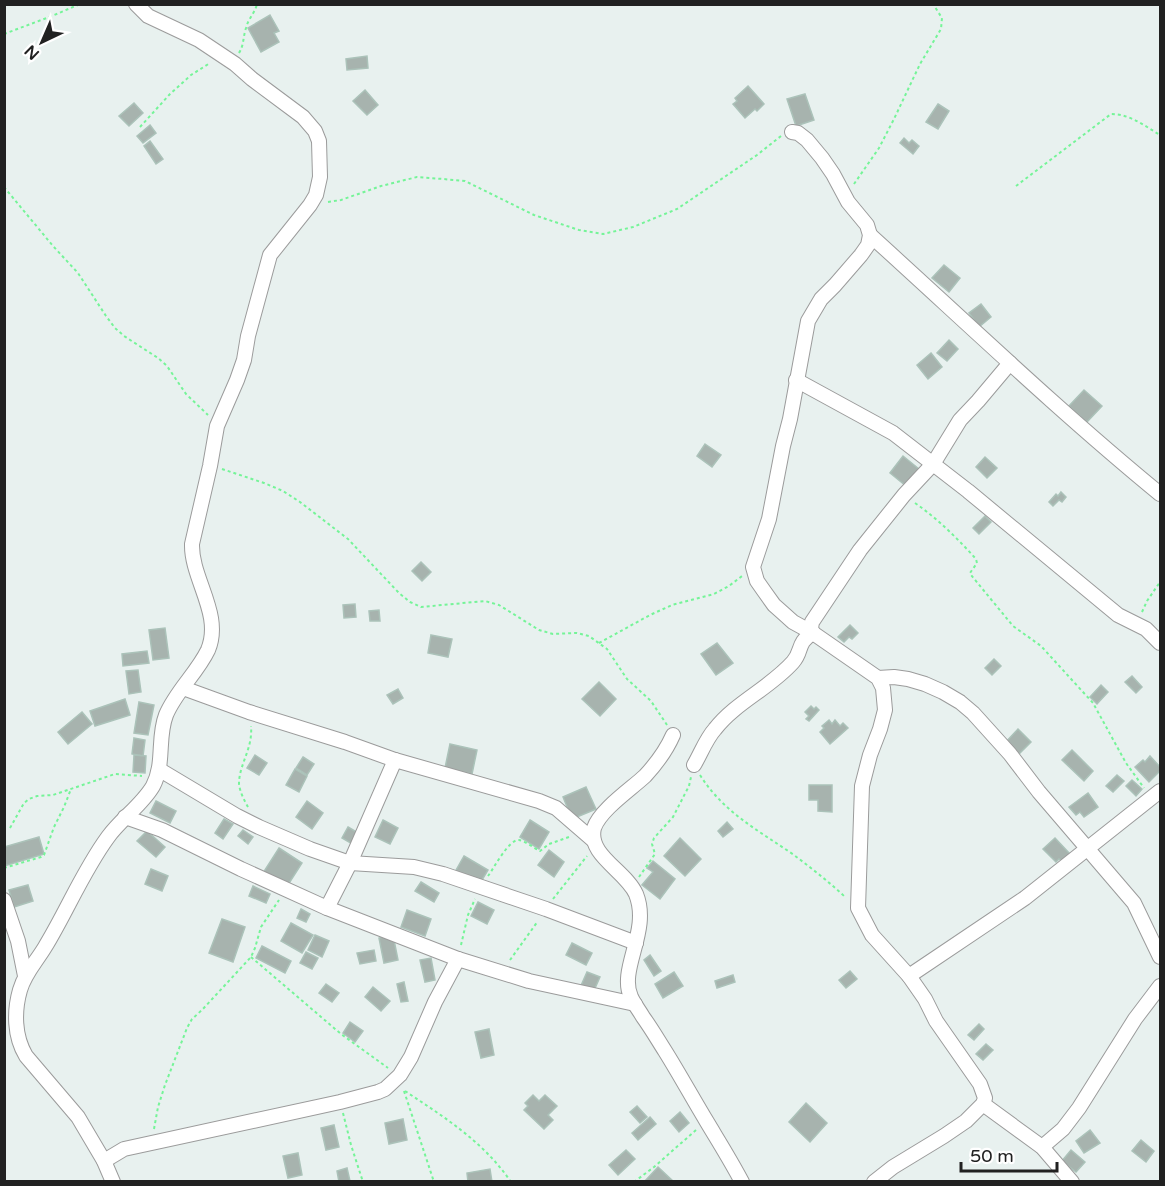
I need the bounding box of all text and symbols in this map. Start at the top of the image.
north arrow [12,12,72,72]
text: N [21,40,44,64]
scale bar [961,1135,1057,1173]
text: 50 m [970,1145,1014,1167]

